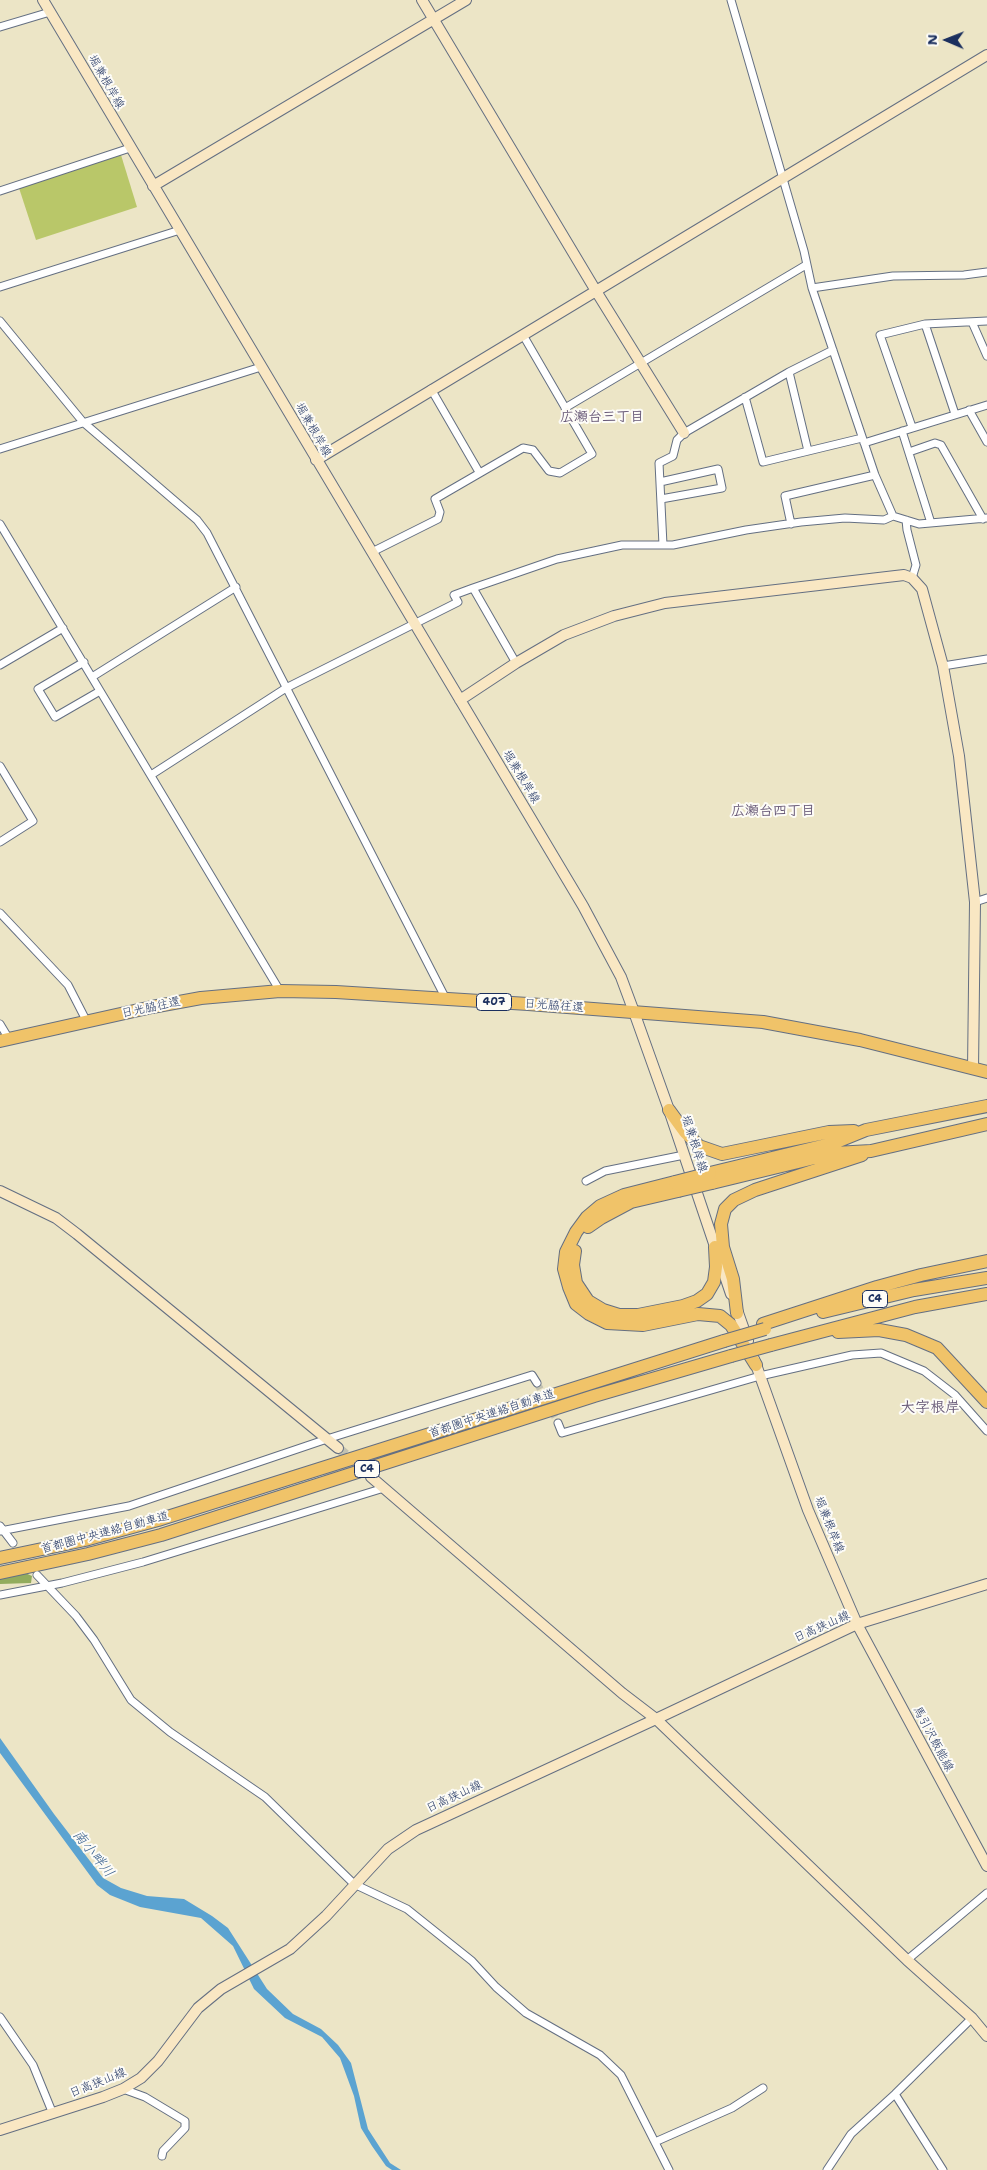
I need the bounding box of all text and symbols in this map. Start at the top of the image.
north arrow [922,15,972,65]
text: N [923,34,941,45]
street label: 堀兼根岸線 [85,52,127,112]
street label: 堀兼根岸線 [292,400,334,460]
district label: 広瀬台三丁目 [560,409,644,425]
street label: 堀兼根岸線 [499,748,543,806]
district label: 広瀬台四丁目 [731,803,815,819]
road number: 407 [476,994,512,1010]
street label: 日光脇往還 [120,995,182,1021]
street label: 日光脇往還 [524,997,584,1015]
street label: 堀兼根岸線 [678,1113,710,1175]
road number: C4 [862,1290,888,1308]
street label: 首都圏中央連絡自動車道 [427,1387,557,1441]
district label: 大字根岸 [900,1399,960,1417]
road number: C4 [354,1460,380,1478]
street label: 堀兼根岸線 [811,1494,847,1556]
street label: 首都圏中央連絡自動車道 [39,1509,171,1557]
street label: 日高狭山線 [792,1608,852,1646]
street label: 馬引沢飯能線 [910,1704,956,1774]
street label: 日高狭山線 [424,1778,484,1816]
water label: 南小畔川 [69,1827,117,1881]
street label: 日高狭山線 [67,2065,129,2101]

